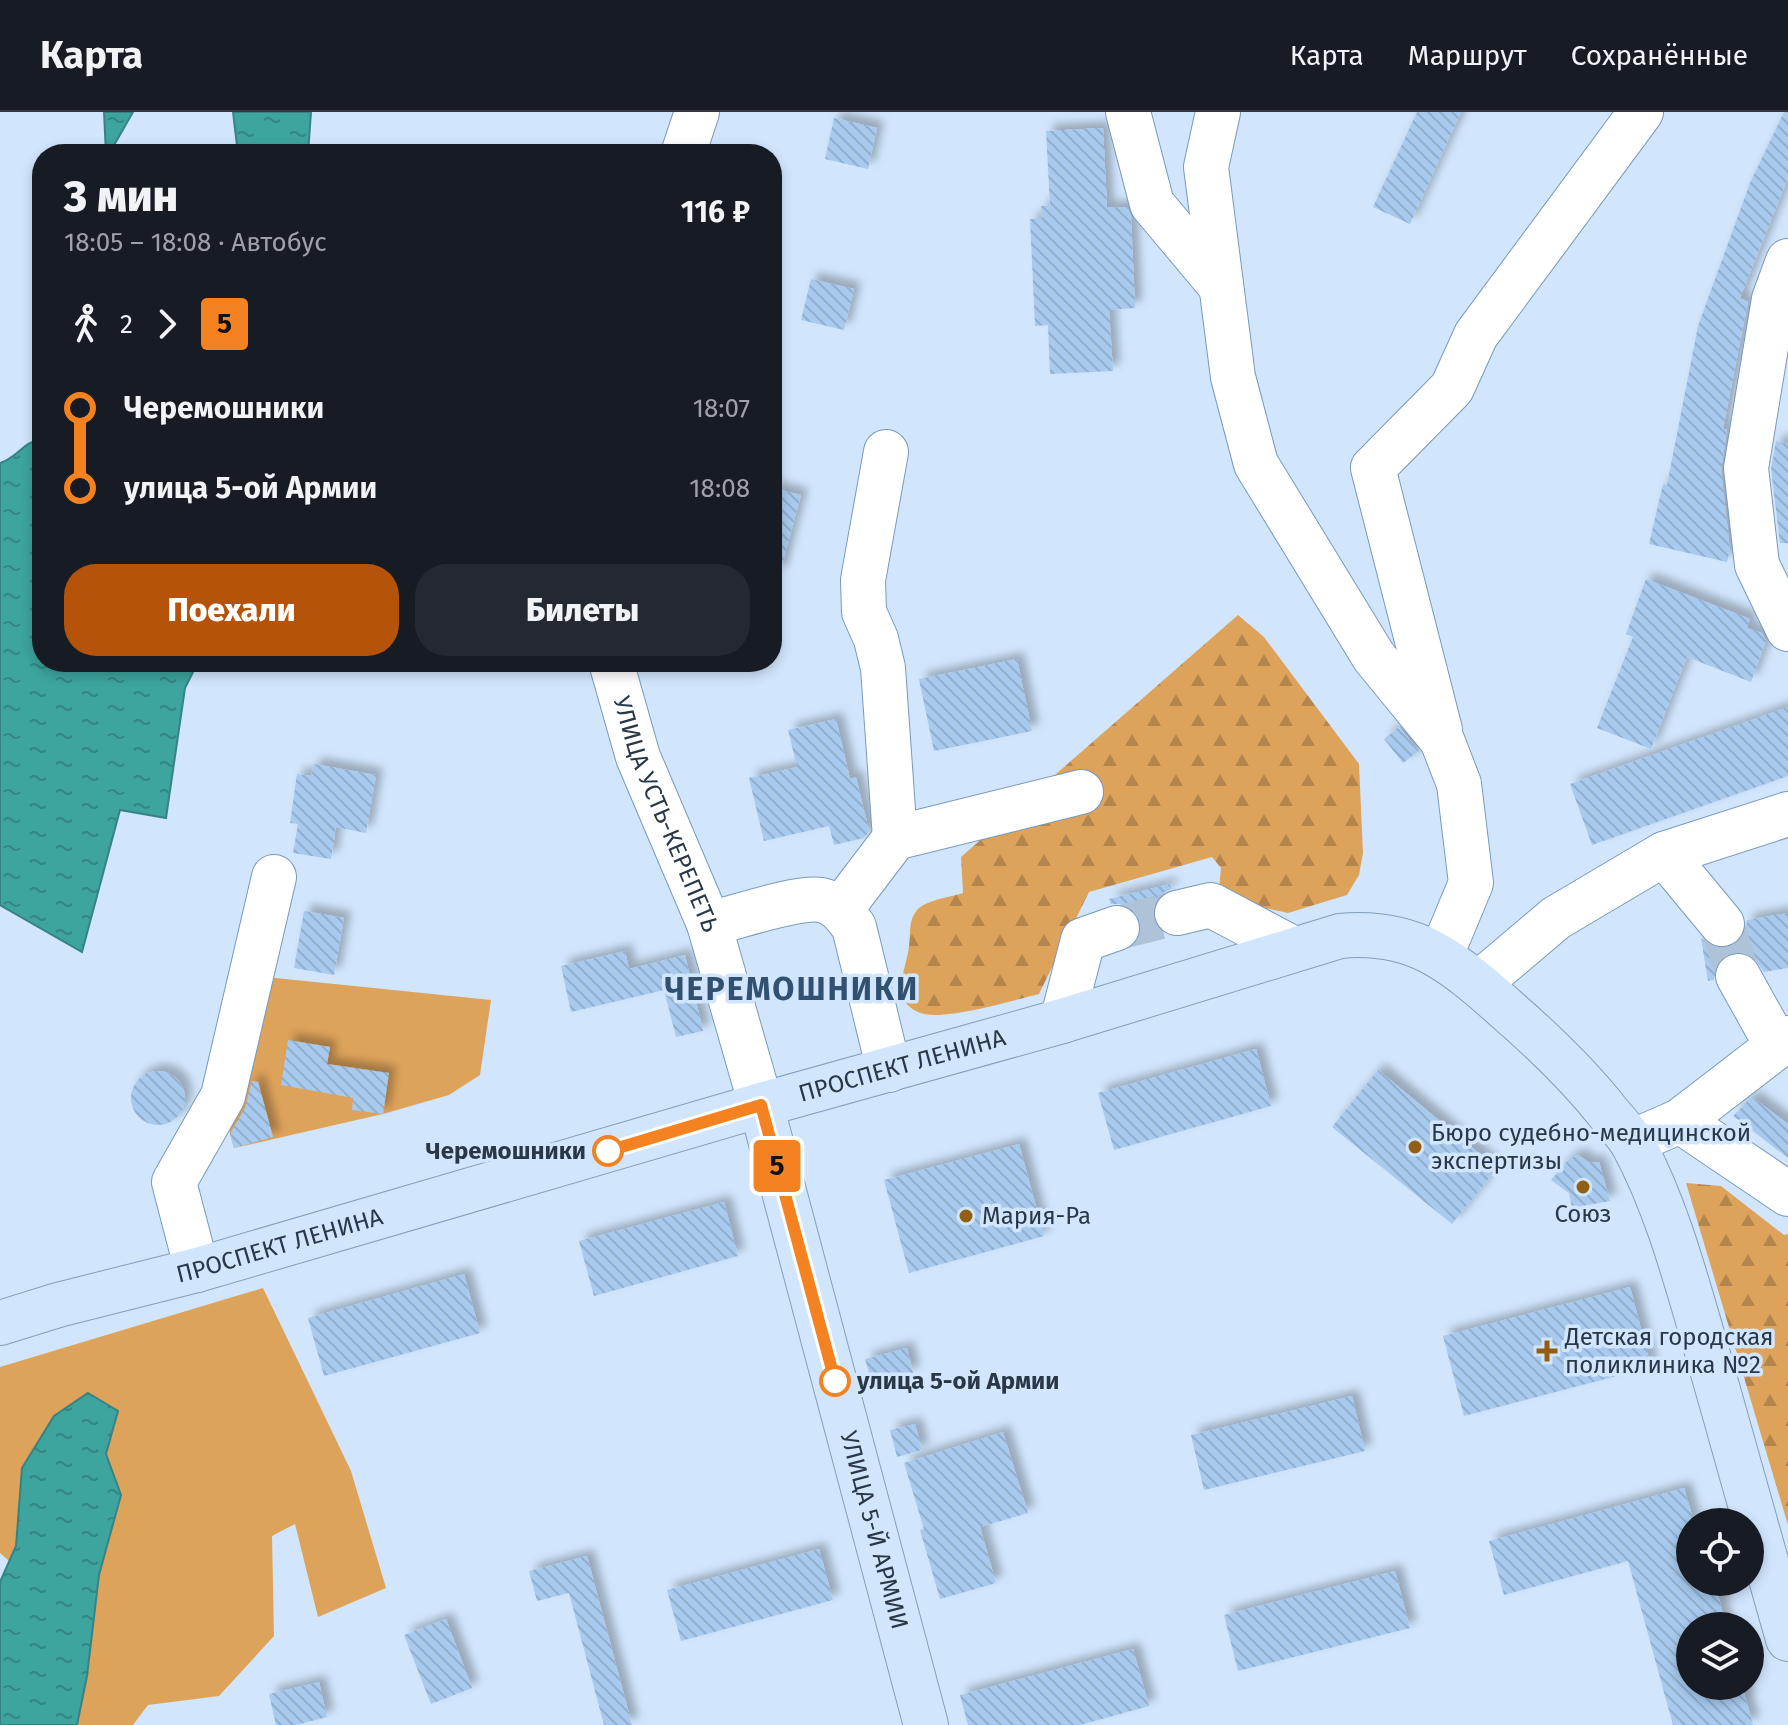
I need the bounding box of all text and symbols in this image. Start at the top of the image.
text: Карта [40,32,143,78]
text: Карта [1290,39,1364,72]
text: Маршрут [1408,39,1527,72]
text: Сохранённые [1571,39,1748,72]
text: 3 мин [64,170,178,223]
text: 116 ₽ [681,194,750,230]
text: 18:05 – 18:08 · Автобус [64,227,327,258]
icon: walk [64,302,108,346]
icon: forward [145,302,189,346]
text: 5 [217,307,232,340]
text: 2 [120,309,133,340]
text: Черемошники [124,390,324,426]
text: 18:07 [693,393,750,424]
text: улица 5-ой Армии [124,470,377,506]
text: 18:08 [689,473,750,504]
button: Поехали [64,564,399,656]
button: Билеты [415,564,750,656]
street label: УЛИЦА УСТЬ-КЕРЕПЕТЬ [607,693,725,935]
district label: ЧЕРЕМОШНИКИ [665,970,919,1008]
street label: ПРОСПЕКТ ЛЕНИНА [795,1023,1009,1108]
place label: Бюро судебно-медицинской экспертизы [1431,1119,1751,1175]
marker: Черемошники [593,1136,623,1166]
place label: Черемошники [426,1137,586,1165]
marker: Бюро судебно-медицинской экспертизы [1406,1138,1424,1156]
line badge: 5 [751,1140,803,1192]
text: 5 [769,1149,785,1182]
marker: Союз [1574,1178,1592,1196]
place label: Союз [1554,1200,1612,1228]
street label: ПРОСПЕКТ ЛЕНИНА [173,1202,386,1289]
place label: Мария-Ра [982,1202,1091,1230]
marker: Мария-Ра [957,1207,975,1225]
place label: Детская городская поликлиника №2 [1564,1323,1774,1379]
marker: Детская городская поликлиника №2 [1536,1340,1558,1362]
marker: улица 5-ой Армии [820,1366,850,1396]
place label: улица 5-ой Армии [856,1367,1060,1395]
street label: УЛИЦА 5-Й АРМИИ [834,1428,914,1632]
map controls [1676,1508,1764,1700]
button: locate [1676,1508,1764,1596]
button: layers [1676,1612,1764,1700]

